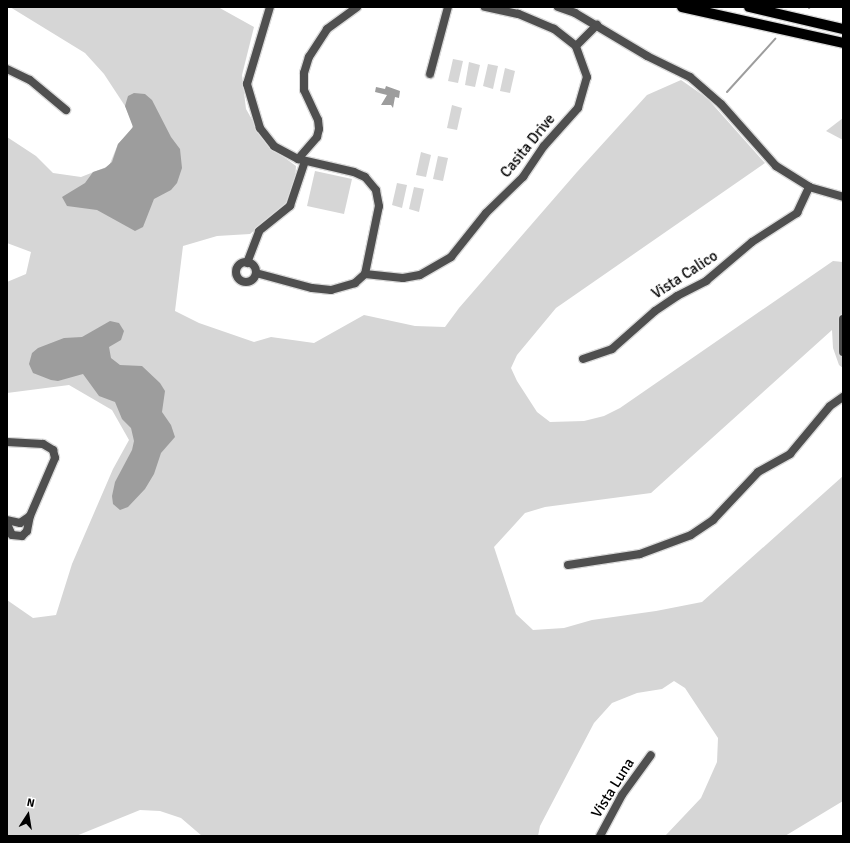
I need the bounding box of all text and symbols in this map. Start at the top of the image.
street label: Casita Drive [497,110,559,182]
street label: Vista Calico [649,247,721,303]
street label: Vista Luna [588,755,638,821]
north arrow [8,795,48,835]
text: N [26,796,36,810]

